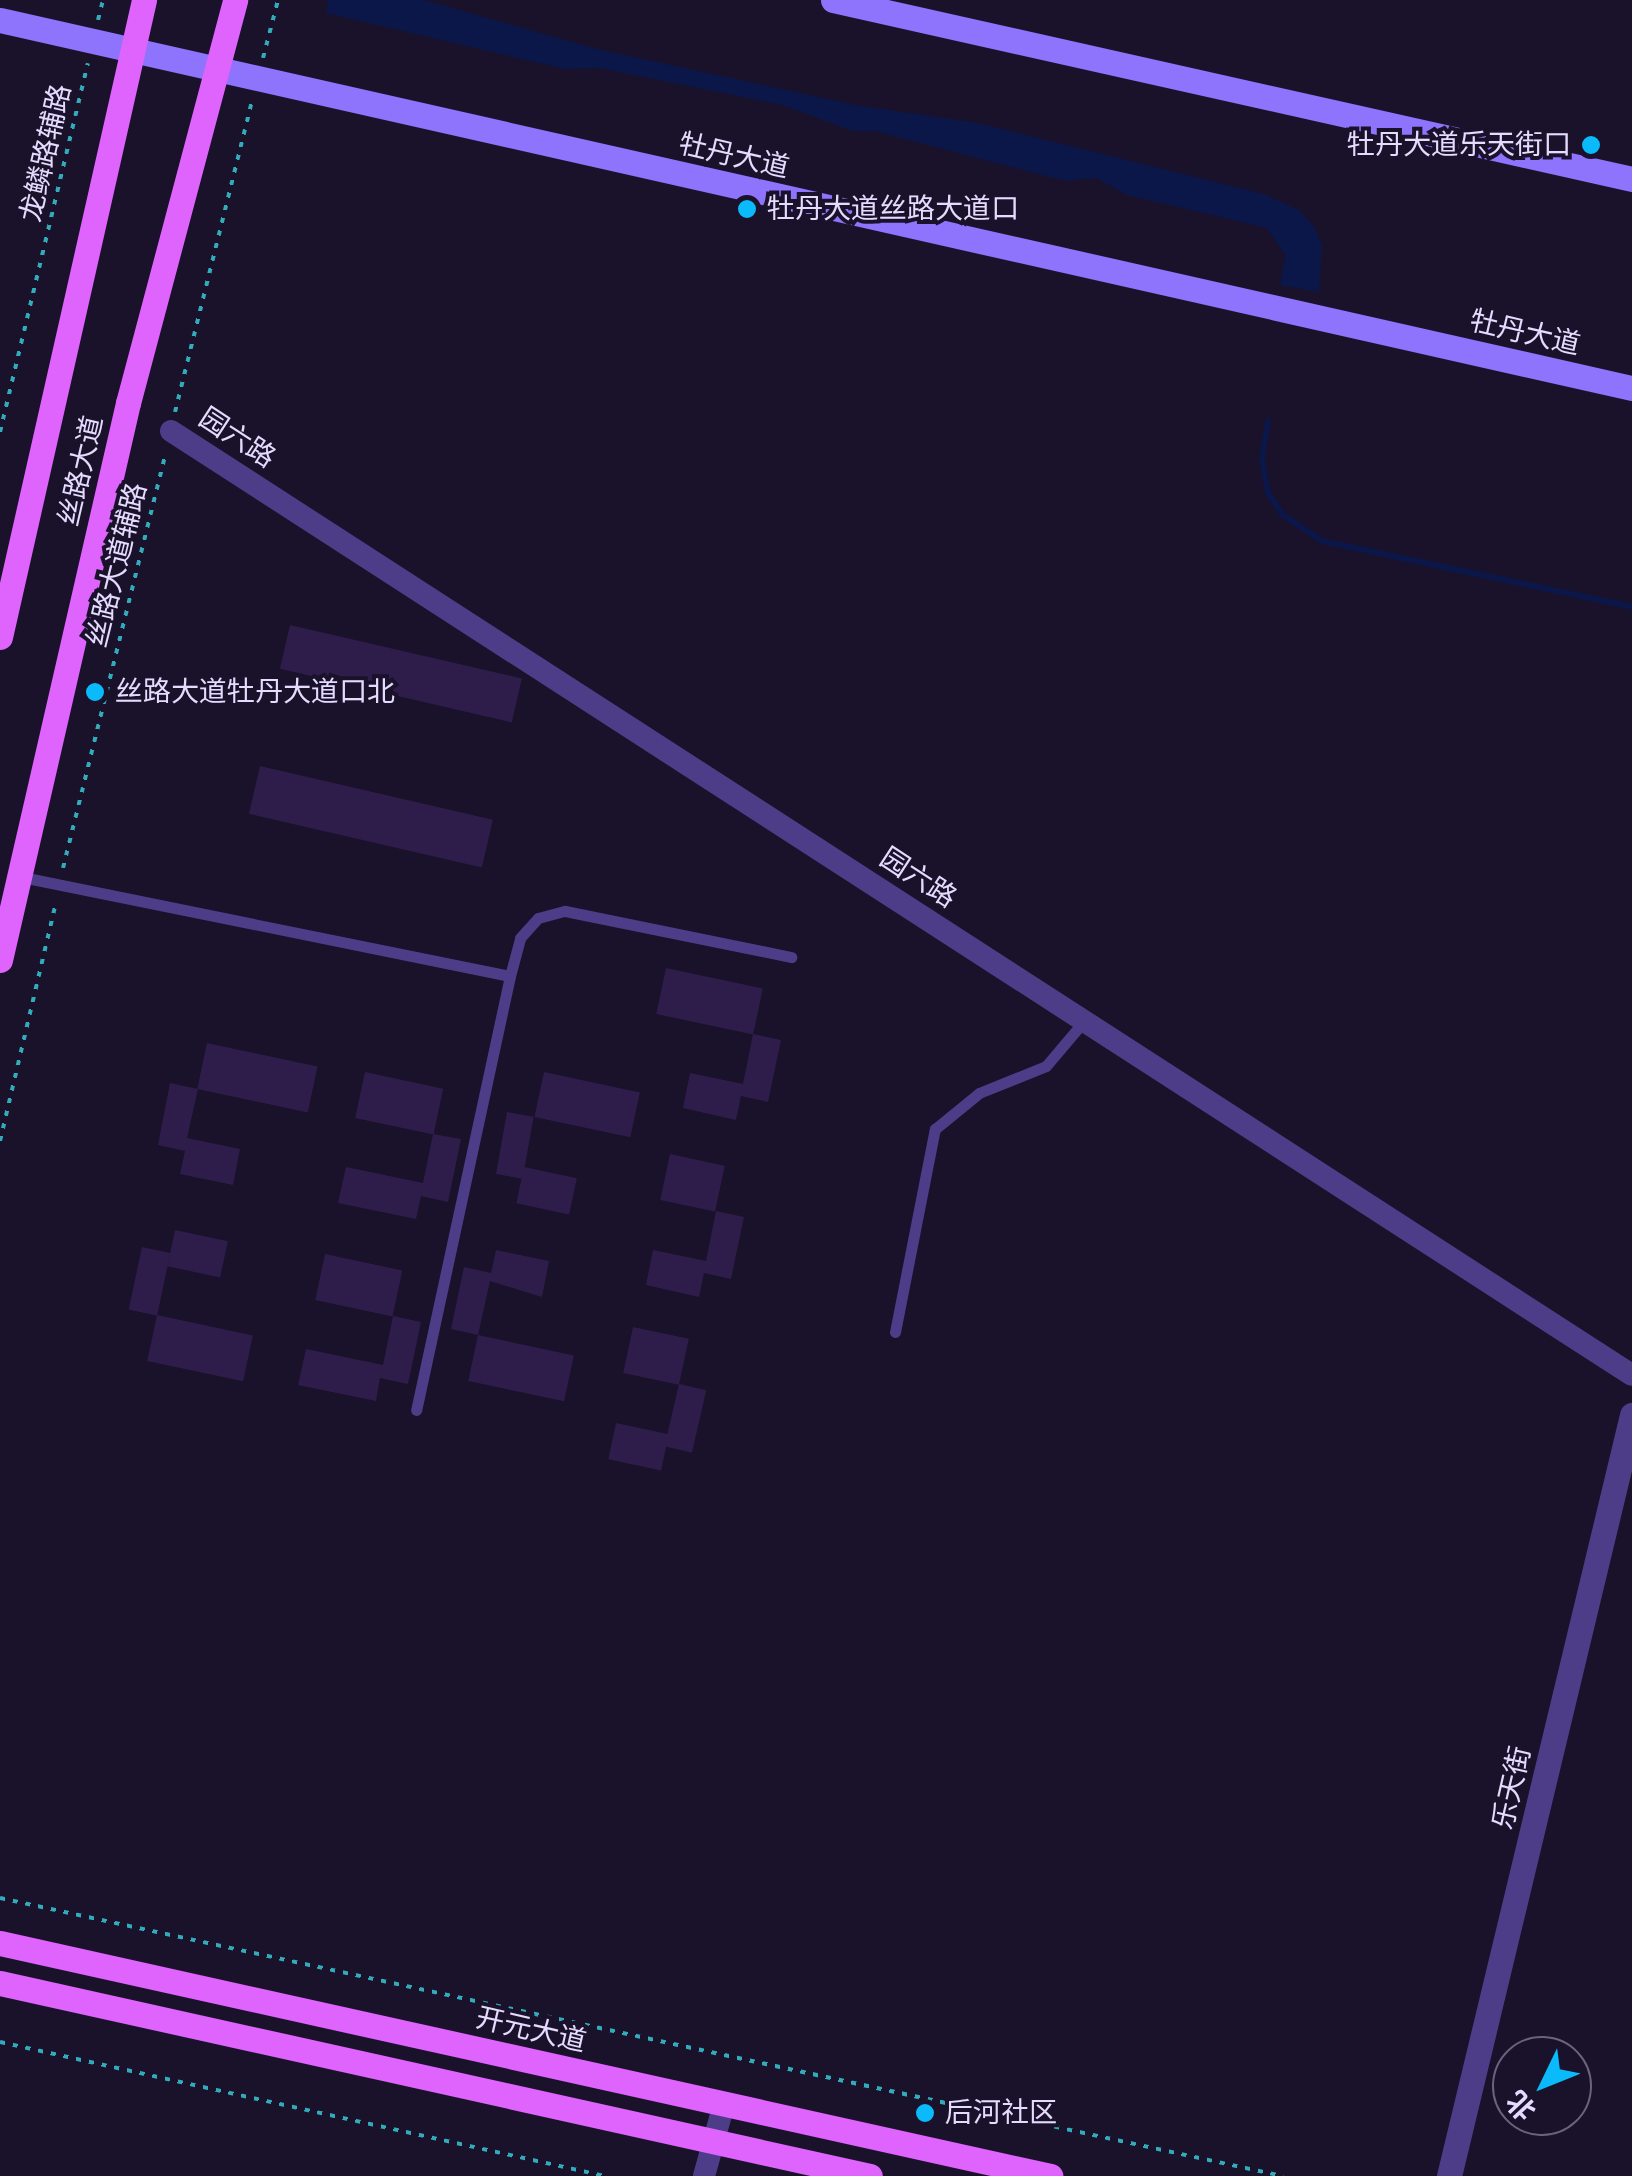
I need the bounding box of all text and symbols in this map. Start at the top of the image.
street label: 龙鳞路辅路 [14,81,78,225]
street label: 牡丹大道 [676,127,792,185]
place label: 牡丹大道乐天街口 [1347,128,1571,162]
marker: 牡丹大道乐天街口 [1580,134,1602,156]
place label: 牡丹大道丝路大道口 [767,192,1019,226]
marker: 牡丹大道丝路大道口 [736,198,758,220]
street label: 牡丹大道 [1467,304,1583,362]
street label: 园六路 [193,401,281,475]
street label: 丝路大道 [52,413,110,529]
street label: 丝路大道辅路 [80,479,154,651]
place label: 丝路大道牡丹大道口北 [115,675,395,709]
marker: 丝路大道牡丹大道口北 [84,681,106,703]
street label: 园六路 [874,841,962,915]
street label: 乐天街 [1486,1743,1538,1833]
street label: 开元大道 [473,2001,589,2059]
north arrow [1492,2036,1592,2136]
text: 北 [1500,2084,1543,2127]
place label: 后河社区 [945,2096,1057,2130]
marker: 后河社区 [914,2102,936,2124]

